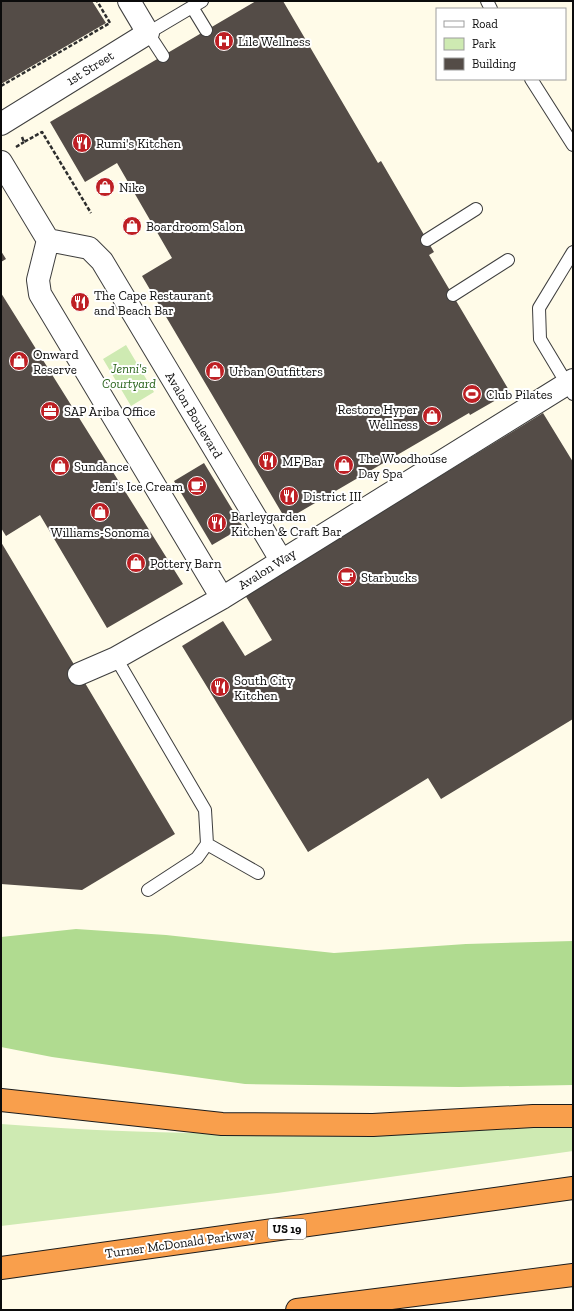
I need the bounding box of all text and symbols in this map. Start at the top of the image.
legend [436,8,566,80]
text: Road [472,17,498,31]
hospital icon: Lile Wellness [213,30,235,52]
place label: Lile Wellness [238,34,311,49]
text: Park [472,37,497,51]
street label: 1st Street [64,48,116,88]
text: Building [472,57,516,71]
restaurant icon: Rumi's Kitchen [71,132,93,154]
place label: Rumi's Kitchen [96,136,181,151]
shop icon: Nike [94,176,116,198]
place label: Nike [119,180,145,195]
shop icon: Boardroom Salon [121,215,143,237]
place label: Boardroom Salon [146,219,244,234]
place label: The Cape Restaurant and Beach Bar [94,288,212,318]
restaurant icon: The Cape Restaurant and Beach Bar [69,291,91,313]
place label: Onward Reserve [33,347,79,377]
shop icon: Onward Reserve [8,350,30,372]
shop icon: Urban Outfitters [204,360,226,382]
park label: Jenni's Courtyard [102,361,156,391]
place label: Urban Outfitters [229,364,323,379]
street label: Avalon Boulevard [162,369,226,461]
sports icon: Club Pilates [461,383,483,405]
place label: Club Pilates [486,387,553,402]
office icon: SAP Ariba Office [39,400,61,422]
place label: Restore Hyper Wellness [338,402,418,432]
place label: SAP Ariba Office [64,404,155,419]
shop icon: Restore Hyper Wellness [421,405,443,427]
restaurant icon: MF Bar [257,450,279,472]
place label: The Woodhouse Day Spa [358,451,447,481]
place label: MF Bar [282,454,323,469]
shop icon: The Woodhouse Day Spa [333,454,355,476]
shop icon: Sundance [49,455,71,477]
place label: Sundance [74,459,129,474]
cafe icon: Jeni's Ice Cream [186,475,208,497]
place label: Jeni's Ice Cream [93,479,184,494]
restaurant icon: District III [278,485,300,507]
place label: District III [303,489,362,504]
shop icon: Williams-Sonoma [89,501,111,523]
place label: Barleygarden Kitchen & Craft Bar [231,509,342,539]
restaurant icon: Barleygarden Kitchen & Craft Bar [206,512,228,534]
place label: Williams-Sonoma [50,525,150,540]
street label: Avalon Way [235,545,299,593]
shop icon: Pottery Barn [125,552,147,574]
place label: Pottery Barn [150,556,222,571]
cafe icon: Starbucks [336,566,358,588]
place label: Starbucks [361,570,417,585]
place label: South City Kitchen [234,673,294,703]
restaurant icon: South City Kitchen [209,676,231,698]
road number: US 19 [268,1219,306,1239]
street label: Turner McDonald Parkway [104,1225,256,1261]

